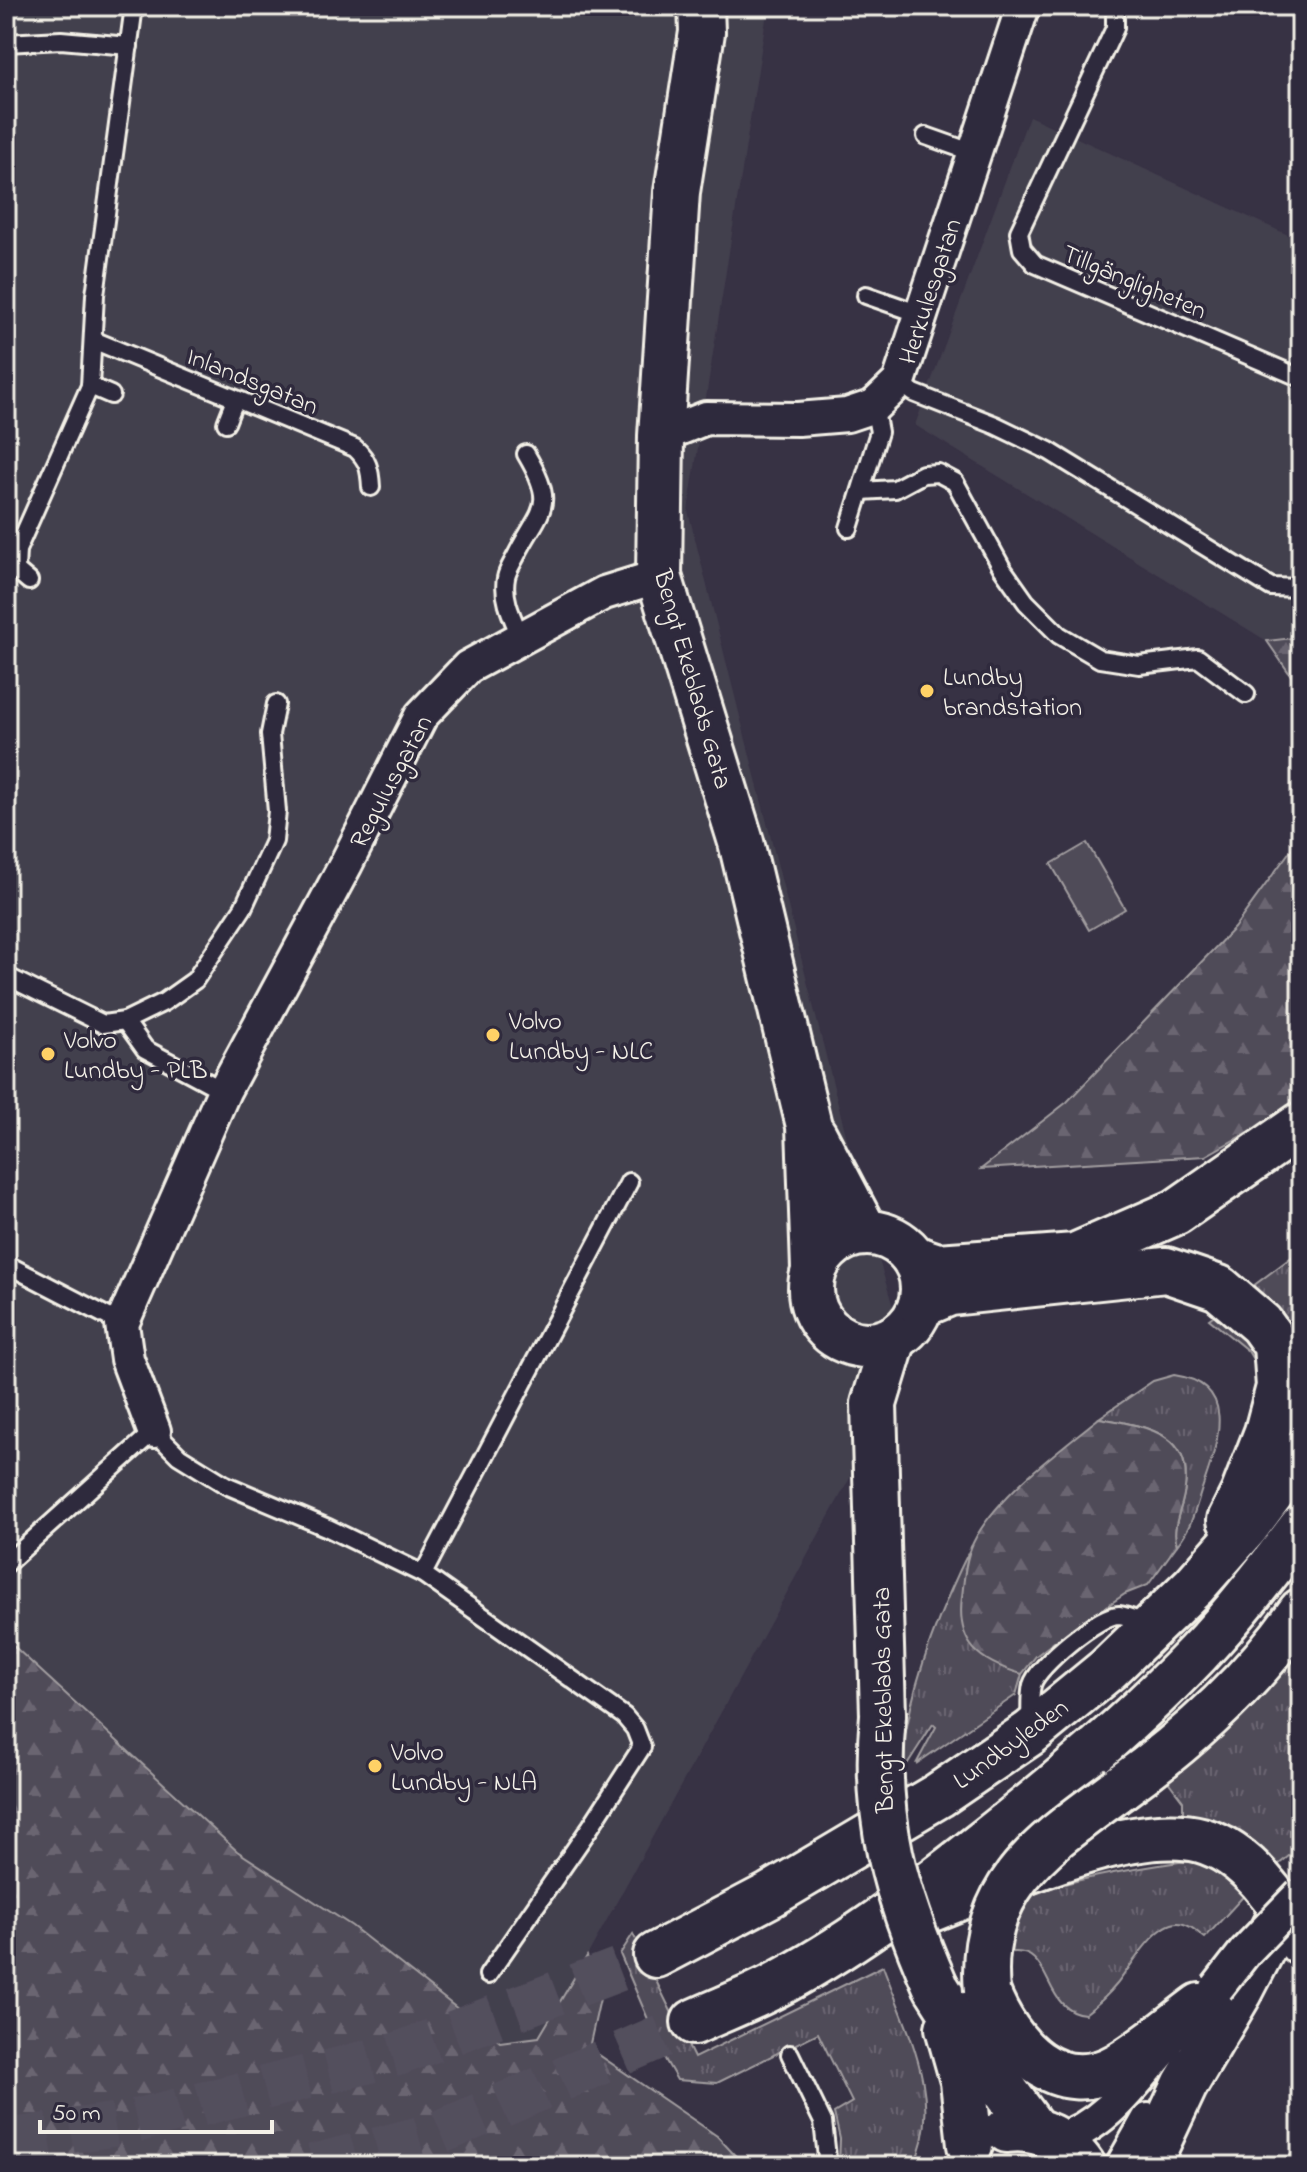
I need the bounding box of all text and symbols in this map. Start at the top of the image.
street label: Herkulesgatan [890,214,973,370]
street label: Tillgängligheten [1056,236,1212,331]
street label: Inlandsgatan [180,339,324,426]
street label: Bengt Ekeblads Gata [641,565,741,794]
place label: Lundby brandstation [943,660,1082,728]
marker: Lundby brandstation [918,682,936,700]
street label: Regulusgatan [342,709,444,856]
place label: Volvo Lundby - NLC [508,1004,653,1072]
place label: Volvo Lundby - PLB [63,1023,207,1091]
marker: Volvo Lundby - NLC [484,1026,502,1044]
marker: Volvo Lundby - PLB [39,1045,57,1063]
street label: Bengt Ekeblads Gata [864,1586,906,1815]
street label: Lundbyleden [946,1690,1078,1801]
place label: Volvo Lundby - NLA [390,1735,537,1803]
marker: Volvo Lundby - NLA [366,1757,384,1775]
scale bar [40,2084,272,2134]
text: 50 m [52,2097,101,2132]

